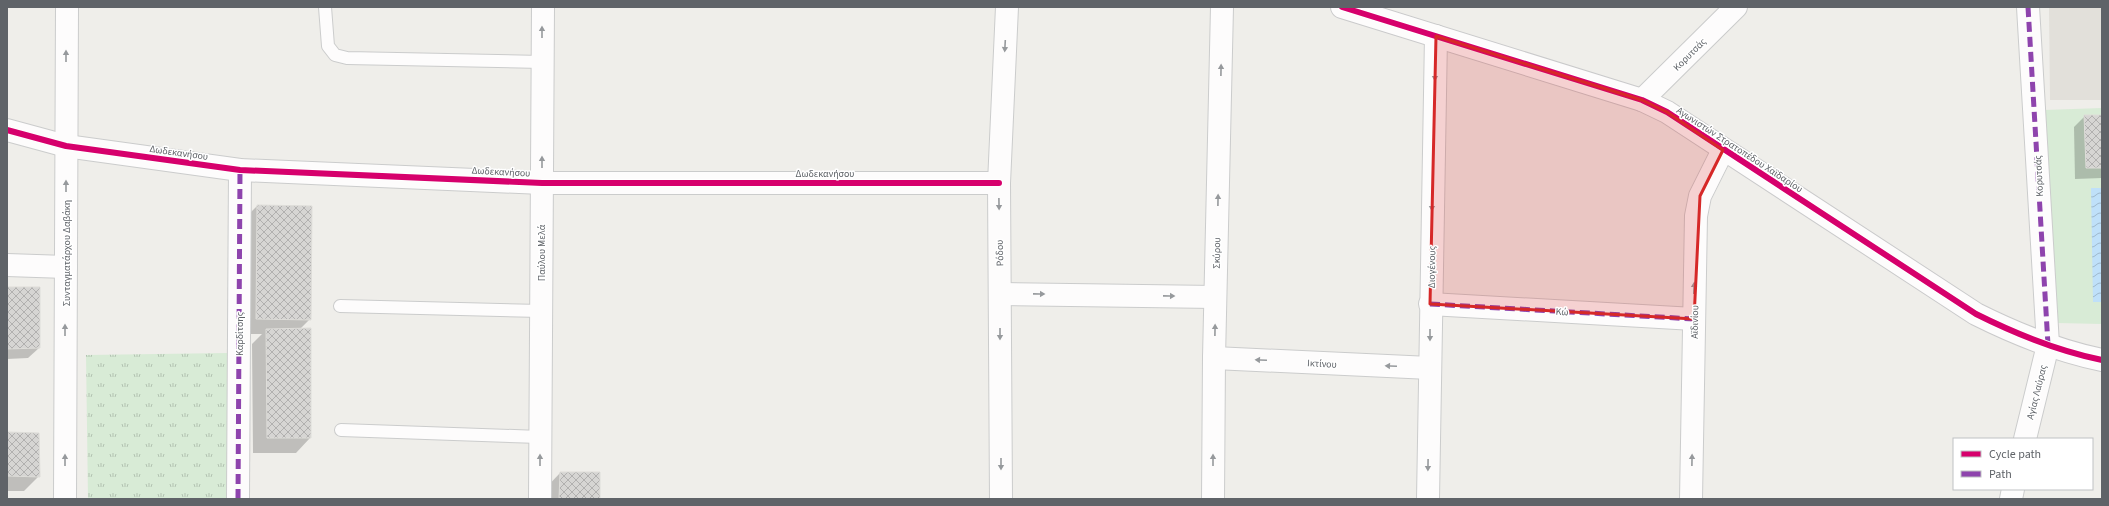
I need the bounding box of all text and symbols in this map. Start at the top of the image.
one-way arrow [539,25,545,38]
street label: Κορυτσάς [1670,35,1710,74]
one-way arrow [1002,40,1008,53]
one-way arrow [63,49,69,62]
one-way arrow [1217,64,1224,76]
one-way arrow [1432,69,1438,82]
street label: Αγωνιστών Στρατοπέδου Χαϊδαρίου [1673,104,1805,196]
street label: Δωδεκανήσου [149,142,209,164]
street label: Κορυτσάς [2031,154,2047,197]
one-way arrow [539,155,545,168]
street label: Δωδεκανήσου [471,163,531,181]
street label: Δωδεκανήσου [796,167,854,181]
one-way arrow [63,179,69,192]
one-way arrow [1214,194,1221,206]
one-way arrow [996,198,1002,211]
one-way arrow [1429,199,1435,212]
street label: Συνταγματάρχου Δαβάκη [60,200,74,306]
street label: Παύλου Μελά [535,224,549,281]
street label: Σκύρου [1210,237,1224,269]
street label: Ρόδου [993,240,1007,266]
street label: Διογένους [1425,245,1439,288]
one-way arrow [1691,282,1698,294]
one-way arrow [1033,291,1046,297]
one-way arrow [1163,293,1176,299]
street label: Κώ [1555,305,1569,319]
street label: Αϊδινίου [1688,305,1702,339]
street label: Καρδίτσης [233,311,247,356]
one-way arrow [62,323,68,336]
one-way arrow [1211,324,1218,336]
one-way arrow [997,328,1003,341]
one-way arrow [1427,329,1433,342]
street label: Ικτίνου [1307,356,1337,372]
one-way arrow [1254,357,1267,363]
one-way arrow [1384,363,1397,369]
street label: Αγίας Λαύρας [2023,363,2051,421]
legend [1953,438,2093,490]
text: Cycle path [1989,446,2041,463]
one-way arrow [62,453,68,466]
one-way arrow [537,453,543,466]
one-way arrow [1210,453,1216,466]
one-way arrow [1689,453,1695,466]
one-way arrow [998,458,1004,471]
one-way arrow [1425,459,1431,472]
text: Path [1989,466,2012,483]

